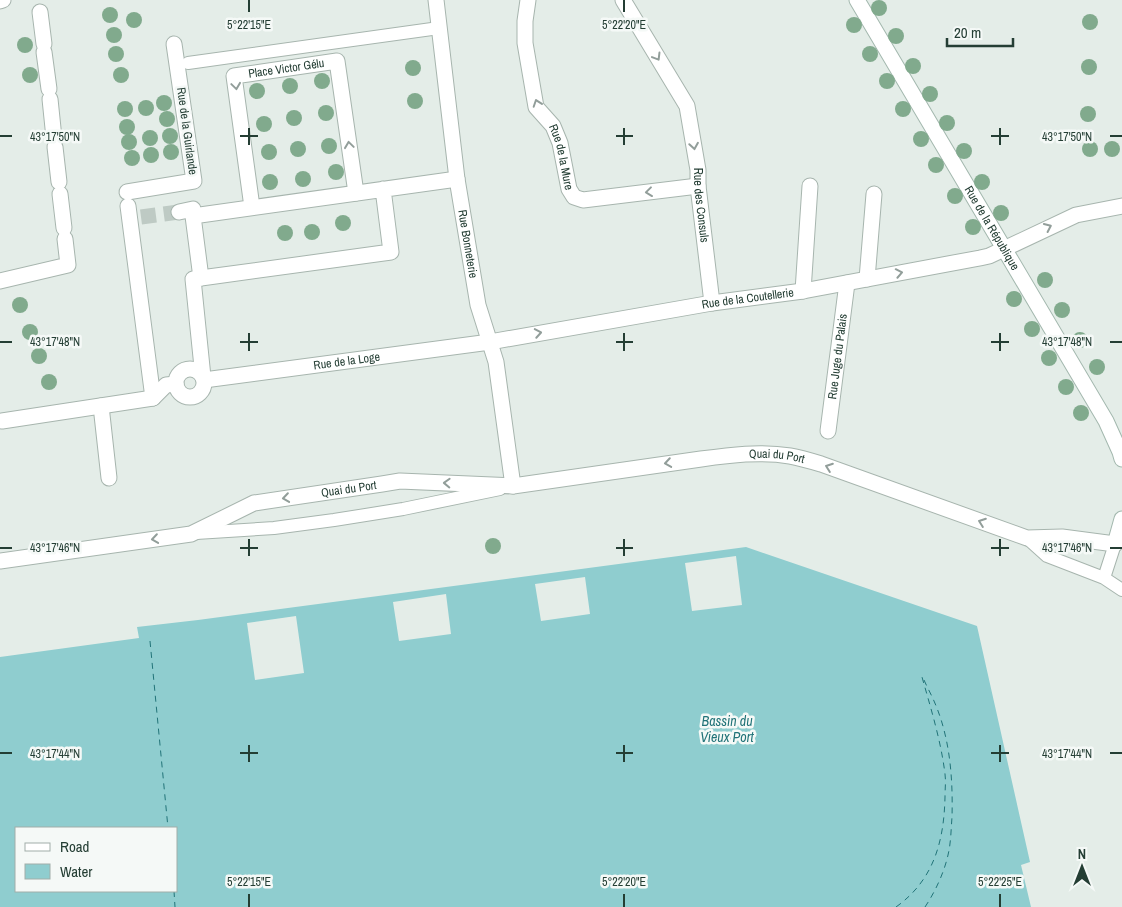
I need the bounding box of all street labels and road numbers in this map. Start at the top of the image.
street label: Place Victor Gélu [247,55,325,82]
street label: Rue de la Guirlande [173,86,201,176]
street label: Rue de la Mure [545,122,577,191]
street label: Rue des Consuls [690,168,713,243]
street label: Rue de la République [961,183,1023,273]
street label: Rue Bonneterie [454,208,481,279]
street label: Rue de la Coutellerie [701,284,795,313]
street label: Rue Juge du Palais [824,313,851,400]
street label: Rue de la Loge [313,349,381,373]
street label: Quai du Port [749,446,807,467]
street label: Quai du Port [320,477,378,501]

